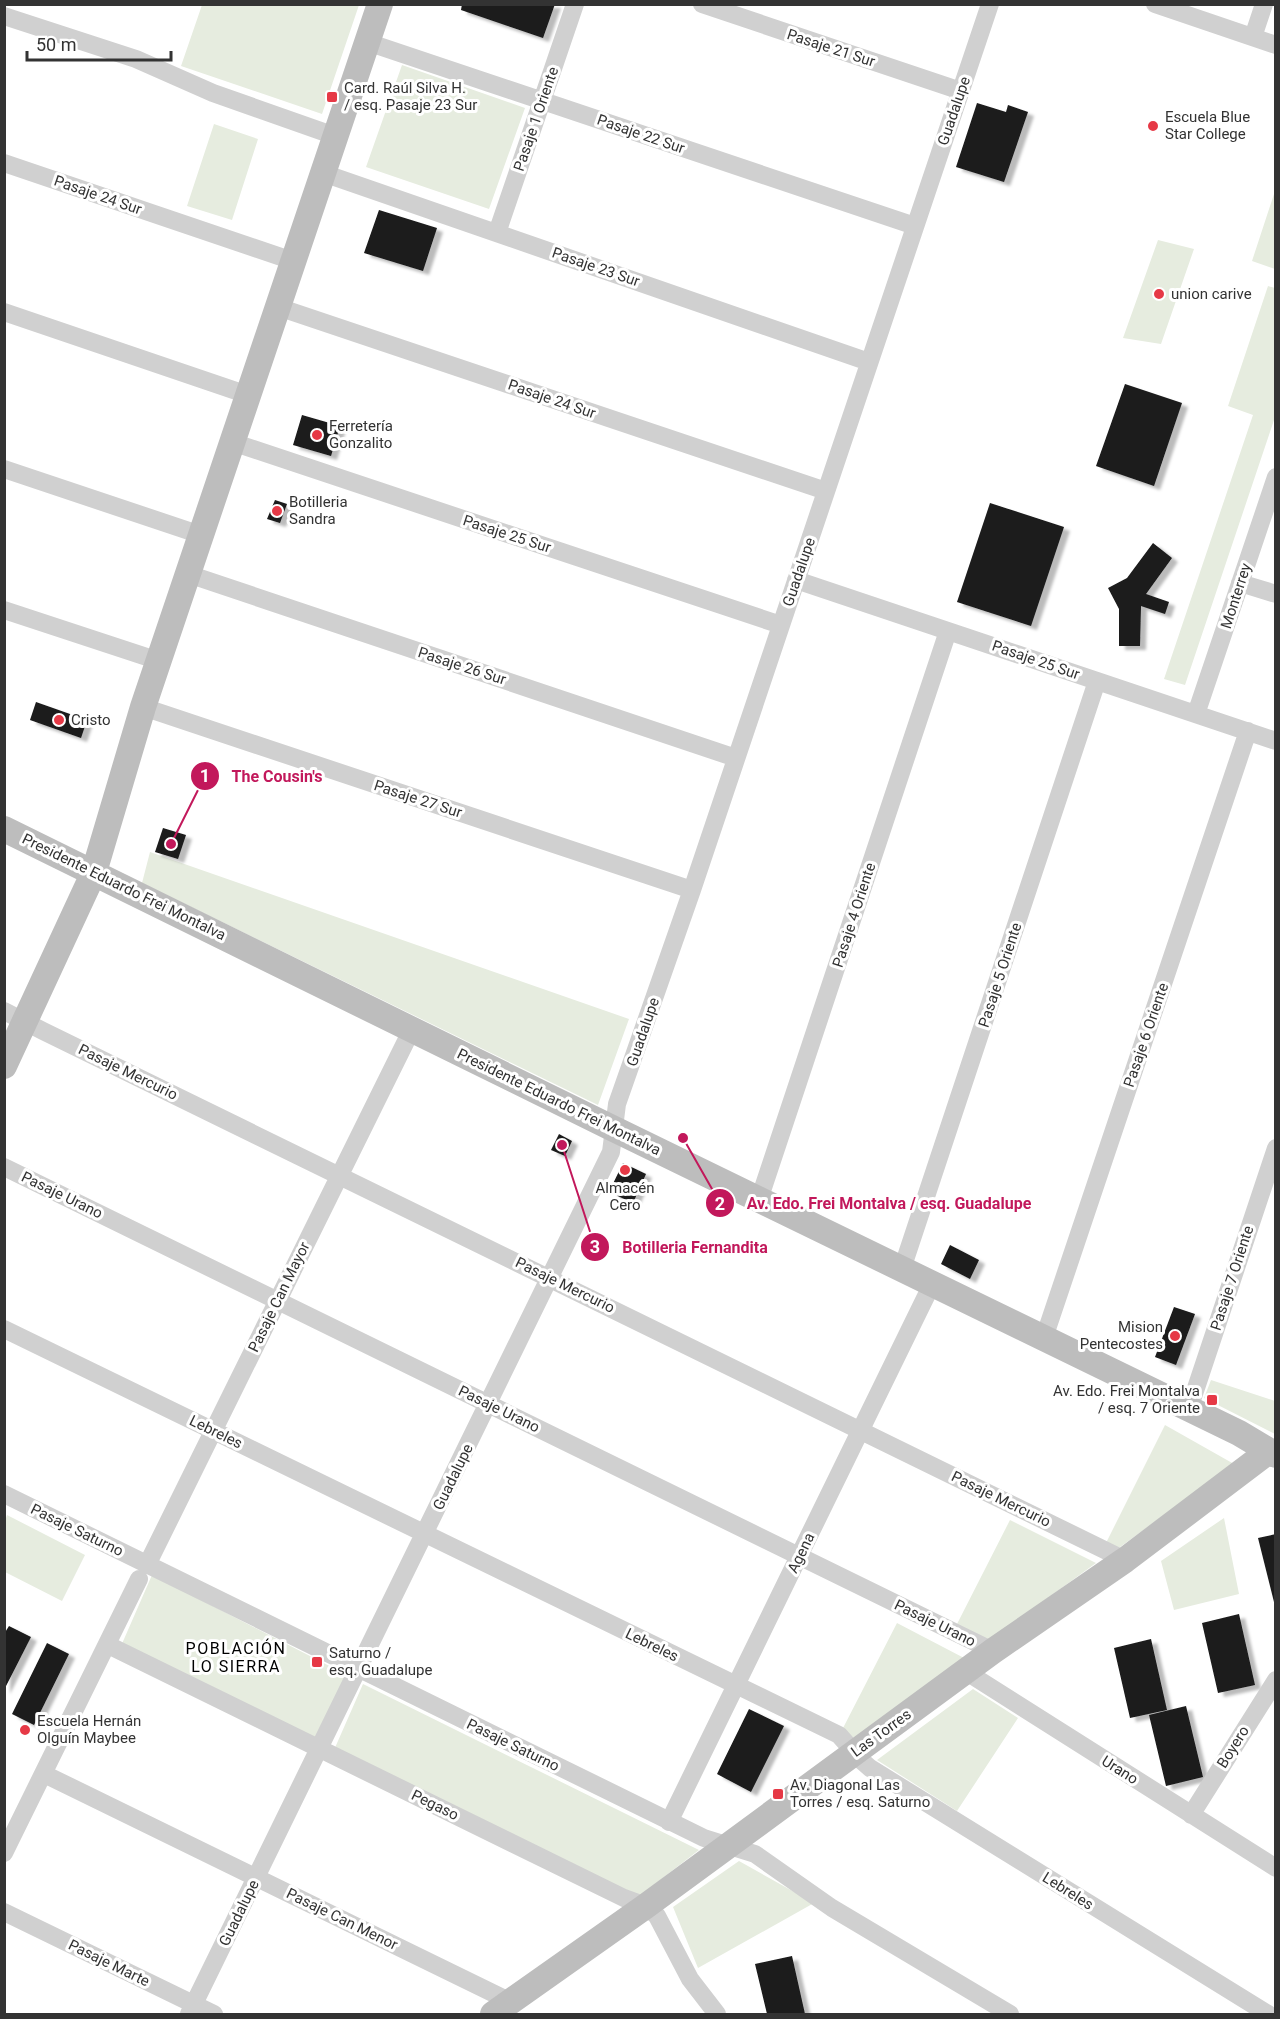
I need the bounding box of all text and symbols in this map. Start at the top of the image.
scale bar [27,24,171,62]
street label: Pasaje 21 Sur [785,25,877,71]
text: 50 m [36,34,76,55]
street label: Pasaje 1 Oriente [510,64,562,173]
street label: Guadalupe [934,74,974,148]
place label: Card. Raúl Silva H. / esq. Pasaje 23 Sur [344,79,477,114]
marker: Card. Raúl Silva H. / esq. Pasaje 23 Sur [325,90,339,104]
place label: Escuela Blue Star College [1165,108,1250,143]
street label: Pasaje 22 Sur [595,111,687,157]
marker: Escuela Blue Star College [1146,119,1160,133]
street label: Pasaje 24 Sur [52,172,144,218]
street label: Pasaje 23 Sur [550,244,642,290]
place label: union carive [1171,285,1252,303]
marker: union carive [1152,287,1166,301]
street label: Pasaje 24 Sur [506,376,598,422]
place label: Ferretería Gonzalito [329,417,393,452]
marker: Ferretería Gonzalito [310,428,324,442]
place label: Botilleria Sandra [289,493,348,528]
marker: Botilleria Sandra [270,504,284,518]
street label: Pasaje 25 Sur [461,511,553,557]
street label: Guadalupe [779,535,819,609]
street label: Monterrey [1217,561,1255,631]
street label: Pasaje 25 Sur [990,637,1082,683]
street label: Pasaje 26 Sur [416,643,508,689]
place label: Cristo [71,711,111,729]
marker: Cristo [52,713,66,727]
callout: The Cousin's [190,759,335,793]
text: 1 [200,765,210,786]
text: The Cousin's [232,767,322,786]
street label: Pasaje 27 Sur [372,776,464,822]
street label: Presidente Eduardo Frei Montalva [19,830,229,944]
street label: Pasaje 4 Oriente [829,860,879,970]
street label: Pasaje 5 Oriente [975,920,1025,1030]
street label: Pasaje 6 Oriente [1120,980,1172,1089]
street label: Guadalupe [623,995,663,1069]
street label: Pasaje Mercurio [75,1040,181,1104]
street label: Presidente Eduardo Frei Montalva [454,1045,664,1159]
marker: Almacén Cero [618,1163,632,1177]
street label: Pasaje Urano [18,1168,106,1222]
place label: Almacén Cero [596,1179,654,1214]
callout: Av. Edo. Frei Montalva / esq. Guadalupe [705,1186,1043,1220]
text: 2 [715,1193,725,1214]
text: Av. Edo. Frei Montalva / esq. Guadalupe [747,1194,1032,1213]
street label: Pasaje 7 Oriente [1207,1223,1257,1333]
callout: Botilleria Fernandita [580,1230,780,1264]
text: 3 [590,1236,600,1257]
text: Botilleria Fernandita [622,1238,768,1257]
street label: Pasaje Can Mayor [245,1239,313,1355]
street label: Pasaje Mercurio [512,1253,618,1317]
place label: Mision Pentecostes [1080,1318,1163,1353]
marker: Mision Pentecostes [1168,1329,1182,1343]
street label: Pasaje Urano [455,1382,543,1436]
place label: Av. Edo. Frei Montalva / esq. 7 Oriente [1053,1382,1200,1417]
marker: Av. Edo. Frei Montalva / esq. 7 Oriente [1205,1393,1219,1407]
street label: Lebreles [187,1411,245,1453]
street label: Guadalupe [429,1441,477,1513]
street label: Pasaje Mercurio [948,1467,1054,1531]
street label: Pasaje Saturno [28,1500,126,1560]
street label: Agena [784,1530,818,1576]
street label: Pasaje Urano [891,1596,979,1650]
street label: Lebreles [623,1624,681,1666]
district label: POBLACIÓN LO SIERRA [186,1638,286,1676]
place label: Saturno / esq. Guadalupe [329,1644,433,1679]
marker: Saturno / esq. Guadalupe [310,1655,324,1669]
street label: Las Torres [847,1705,915,1761]
place label: Escuela Hernán Olguín Maybee [37,1712,141,1747]
street label: Pasaje Saturno [464,1715,562,1775]
marker: Escuela Hernán Olguín Maybee [18,1723,32,1737]
street label: Boyero [1213,1723,1253,1771]
street label: Urano [1098,1752,1142,1788]
place label: Av. Diagonal Las Torres / esq. Saturno [790,1776,930,1811]
street label: Pegaso [408,1786,462,1824]
marker: Av. Diagonal Las Torres / esq. Saturno [771,1787,785,1801]
street label: Lebreles [1039,1868,1097,1914]
street label: Guadalupe [215,1877,263,1949]
street label: Pasaje Can Menor [283,1884,401,1954]
street label: Pasaje Marte [65,1936,153,1990]

